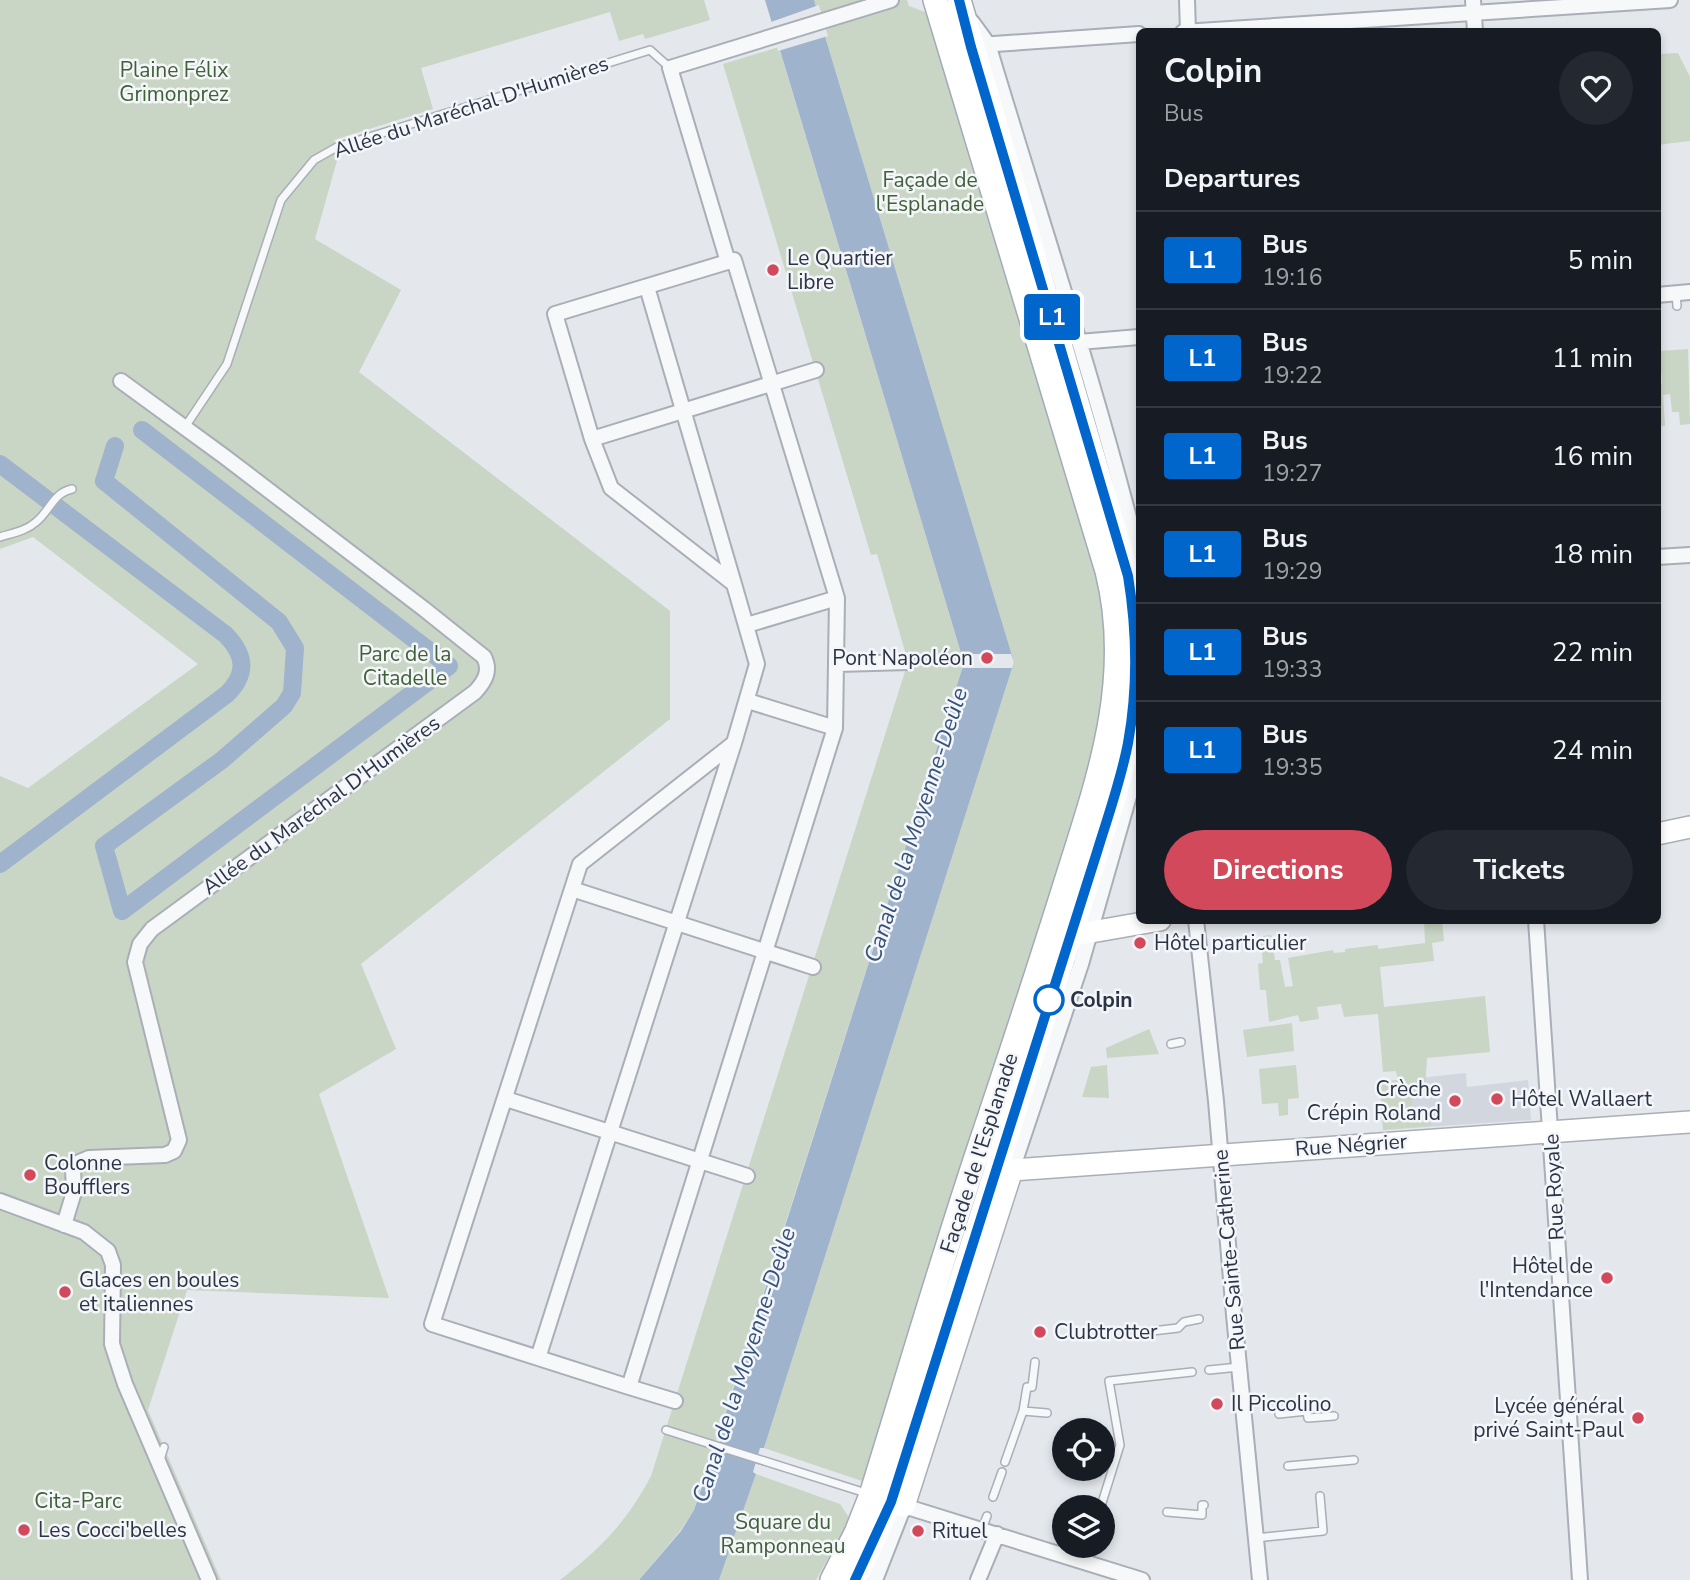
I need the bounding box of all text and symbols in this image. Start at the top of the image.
street label: Allée du Maréchal D'Humières [330,49,612,165]
text: Colpin [1164,49,1262,94]
button: heart [1559,51,1633,125]
park label: Plaine Félix Grimonprez [119,56,229,108]
text: Bus [1164,98,1204,129]
text: Departures [1164,161,1300,196]
park label: Façade de l'Esplanade [876,166,984,218]
text: Bus [1262,227,1308,262]
text: 5 min [1568,243,1633,278]
place label: Le Quartier Libre [787,244,893,296]
text: L1 [1189,244,1216,276]
marker: Le Quartier Libre [765,262,781,278]
text: 19:16 [1262,262,1322,293]
line badge: L1 [1020,294,1084,340]
text: L1 [1038,301,1066,333]
text: Bus [1262,325,1308,360]
text: 11 min [1552,341,1633,376]
text: L1 [1189,342,1216,374]
text: 19:22 [1262,360,1322,391]
text: Bus [1262,423,1308,458]
text: 16 min [1552,439,1633,474]
text: L1 [1189,440,1216,472]
text: 19:27 [1262,458,1322,489]
text: Bus [1262,521,1308,556]
text: 18 min [1552,537,1633,572]
text: L1 [1189,538,1216,570]
text: 19:29 [1262,556,1322,587]
text: Bus [1262,619,1308,654]
text: 22 min [1552,635,1633,670]
text: L1 [1189,636,1216,668]
park label: Parc de la Citadelle [359,640,451,692]
place label: Pont Napoléon [832,644,973,672]
marker: Pont Napoléon [979,650,995,666]
text: 19:33 [1262,654,1322,685]
water label: Canal de la Moyenne-Deûle [857,684,975,966]
street label: Allée du Maréchal D'Humières [196,709,446,901]
text: Bus [1262,717,1308,752]
text: 24 min [1552,733,1633,768]
text: L1 [1189,734,1216,766]
text: 19:35 [1262,752,1322,783]
button: Directions [1164,830,1392,910]
button: Tickets [1406,830,1633,910]
place label: Hôtel particulier [1154,929,1307,957]
marker: Hôtel particulier [1132,935,1148,951]
marker: Colpin [1034,985,1064,1015]
place label: Colpin [1070,986,1133,1014]
street label: Façade de l'Esplanade [933,1049,1025,1257]
place label: Crèche Crépin Roland [1307,1075,1441,1127]
place label: Hôtel Wallaert [1511,1085,1652,1113]
marker: Hôtel Wallaert [1489,1091,1505,1107]
marker: Crèche Crépin Roland [1447,1093,1463,1109]
street label: Rue Négrier [1294,1127,1409,1163]
street label: Rue Royale [1537,1133,1571,1241]
street label: Rue Sainte-Catherine [1206,1148,1252,1352]
place label: Colonne Boufflers [44,1149,130,1201]
marker: Colonne Boufflers [22,1167,38,1183]
water label: Canal de la Moyenne-Deûle [685,1224,803,1506]
place label: Hôtel de l'Intendance [1479,1252,1593,1304]
place label: Glaces en boules et italiennes [79,1266,239,1318]
marker: Hôtel de l'Intendance [1599,1270,1615,1286]
marker: Glaces en boules et italiennes [57,1284,73,1300]
place label: Clubtrotter [1054,1318,1158,1346]
marker: Clubtrotter [1032,1324,1048,1340]
place label: Il Piccolino [1231,1390,1332,1418]
place label: Lycée général privé Saint-Paul [1473,1392,1625,1444]
marker: Il Piccolino [1209,1396,1225,1412]
marker: Lycée général privé Saint-Paul [1630,1410,1646,1426]
map controls [1052,1418,1115,1558]
button: locate [1052,1418,1115,1481]
park label: Cita-Parc [34,1487,122,1515]
button: layers [1052,1495,1115,1558]
park label: Square du Ramponneau [721,1508,845,1560]
place label: Les Cocci'belles [38,1516,187,1544]
place label: Rituel [932,1517,988,1545]
marker: Les Cocci'belles [16,1522,32,1538]
marker: Rituel [910,1523,926,1539]

